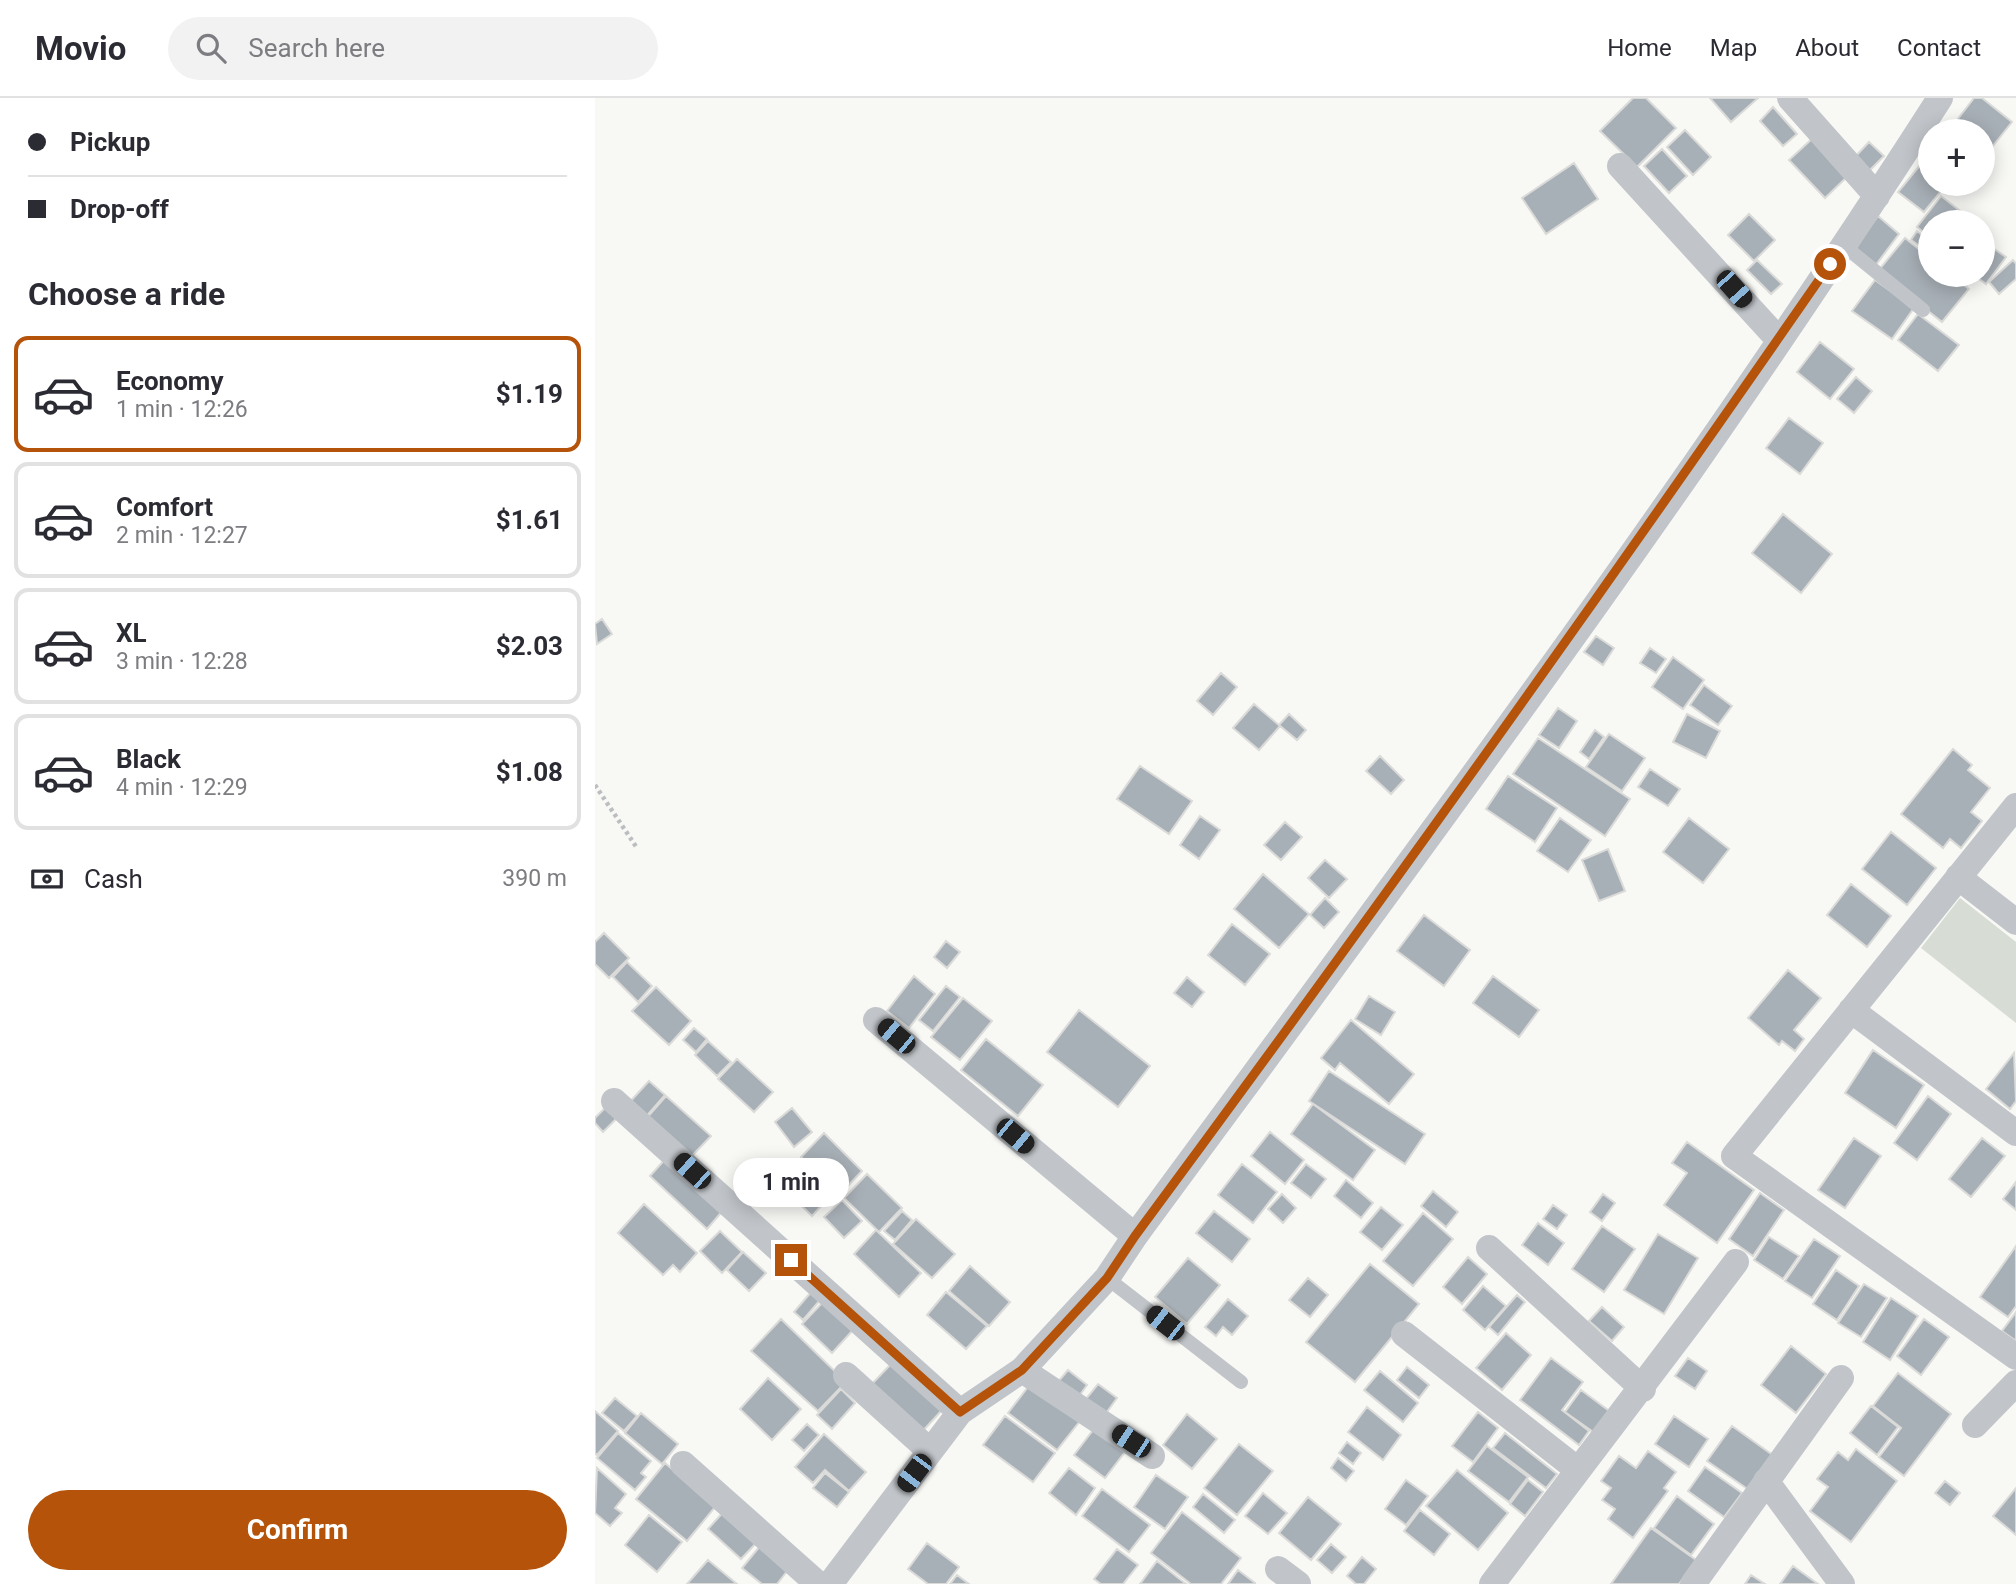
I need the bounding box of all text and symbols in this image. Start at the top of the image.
search box [168,17,658,80]
text: Movio [35,29,126,68]
icon: search [192,29,230,67]
text: Search here [248,33,385,63]
text: Home [1607,34,1672,62]
text: Map [1710,34,1757,62]
text: About [1795,34,1859,62]
text: Contact [1897,34,1981,62]
map controls [1918,119,1995,287]
button: + [1918,119,1995,196]
text: Pickup [70,127,150,157]
text: Drop-off [70,194,169,224]
button: − [1918,210,1995,287]
route start [1814,248,1846,280]
car [1713,266,1756,312]
text: Choose a ride [28,275,225,313]
icon: car [32,363,95,426]
text: Economy [116,366,223,396]
text: $1.19 [496,379,563,409]
text: 1 min · 12:26 [116,396,248,423]
icon: car [32,489,95,552]
text: Comfort [116,492,213,522]
text: $1.61 [496,505,563,535]
text: 2 min · 12:27 [116,522,248,549]
icon: car [32,615,95,678]
text: XL [116,618,147,648]
text: $2.03 [496,631,563,661]
text: 3 min · 12:28 [116,648,248,675]
icon: car [32,741,95,804]
text: Black [116,744,181,774]
text: $1.08 [496,757,563,787]
text: 4 min · 12:29 [116,774,248,801]
icon: cash [28,860,66,898]
text: Cash [84,864,143,894]
text: 390 m [502,865,567,892]
car [874,1014,919,1058]
car [993,1114,1038,1158]
car [670,1149,715,1193]
callout: 1 min [733,1158,849,1208]
text: 1 min [762,1169,820,1196]
route end [775,1244,807,1276]
car [1142,1302,1189,1344]
car [1108,1421,1155,1461]
car [893,1450,936,1496]
button: Confirm [28,1490,567,1570]

